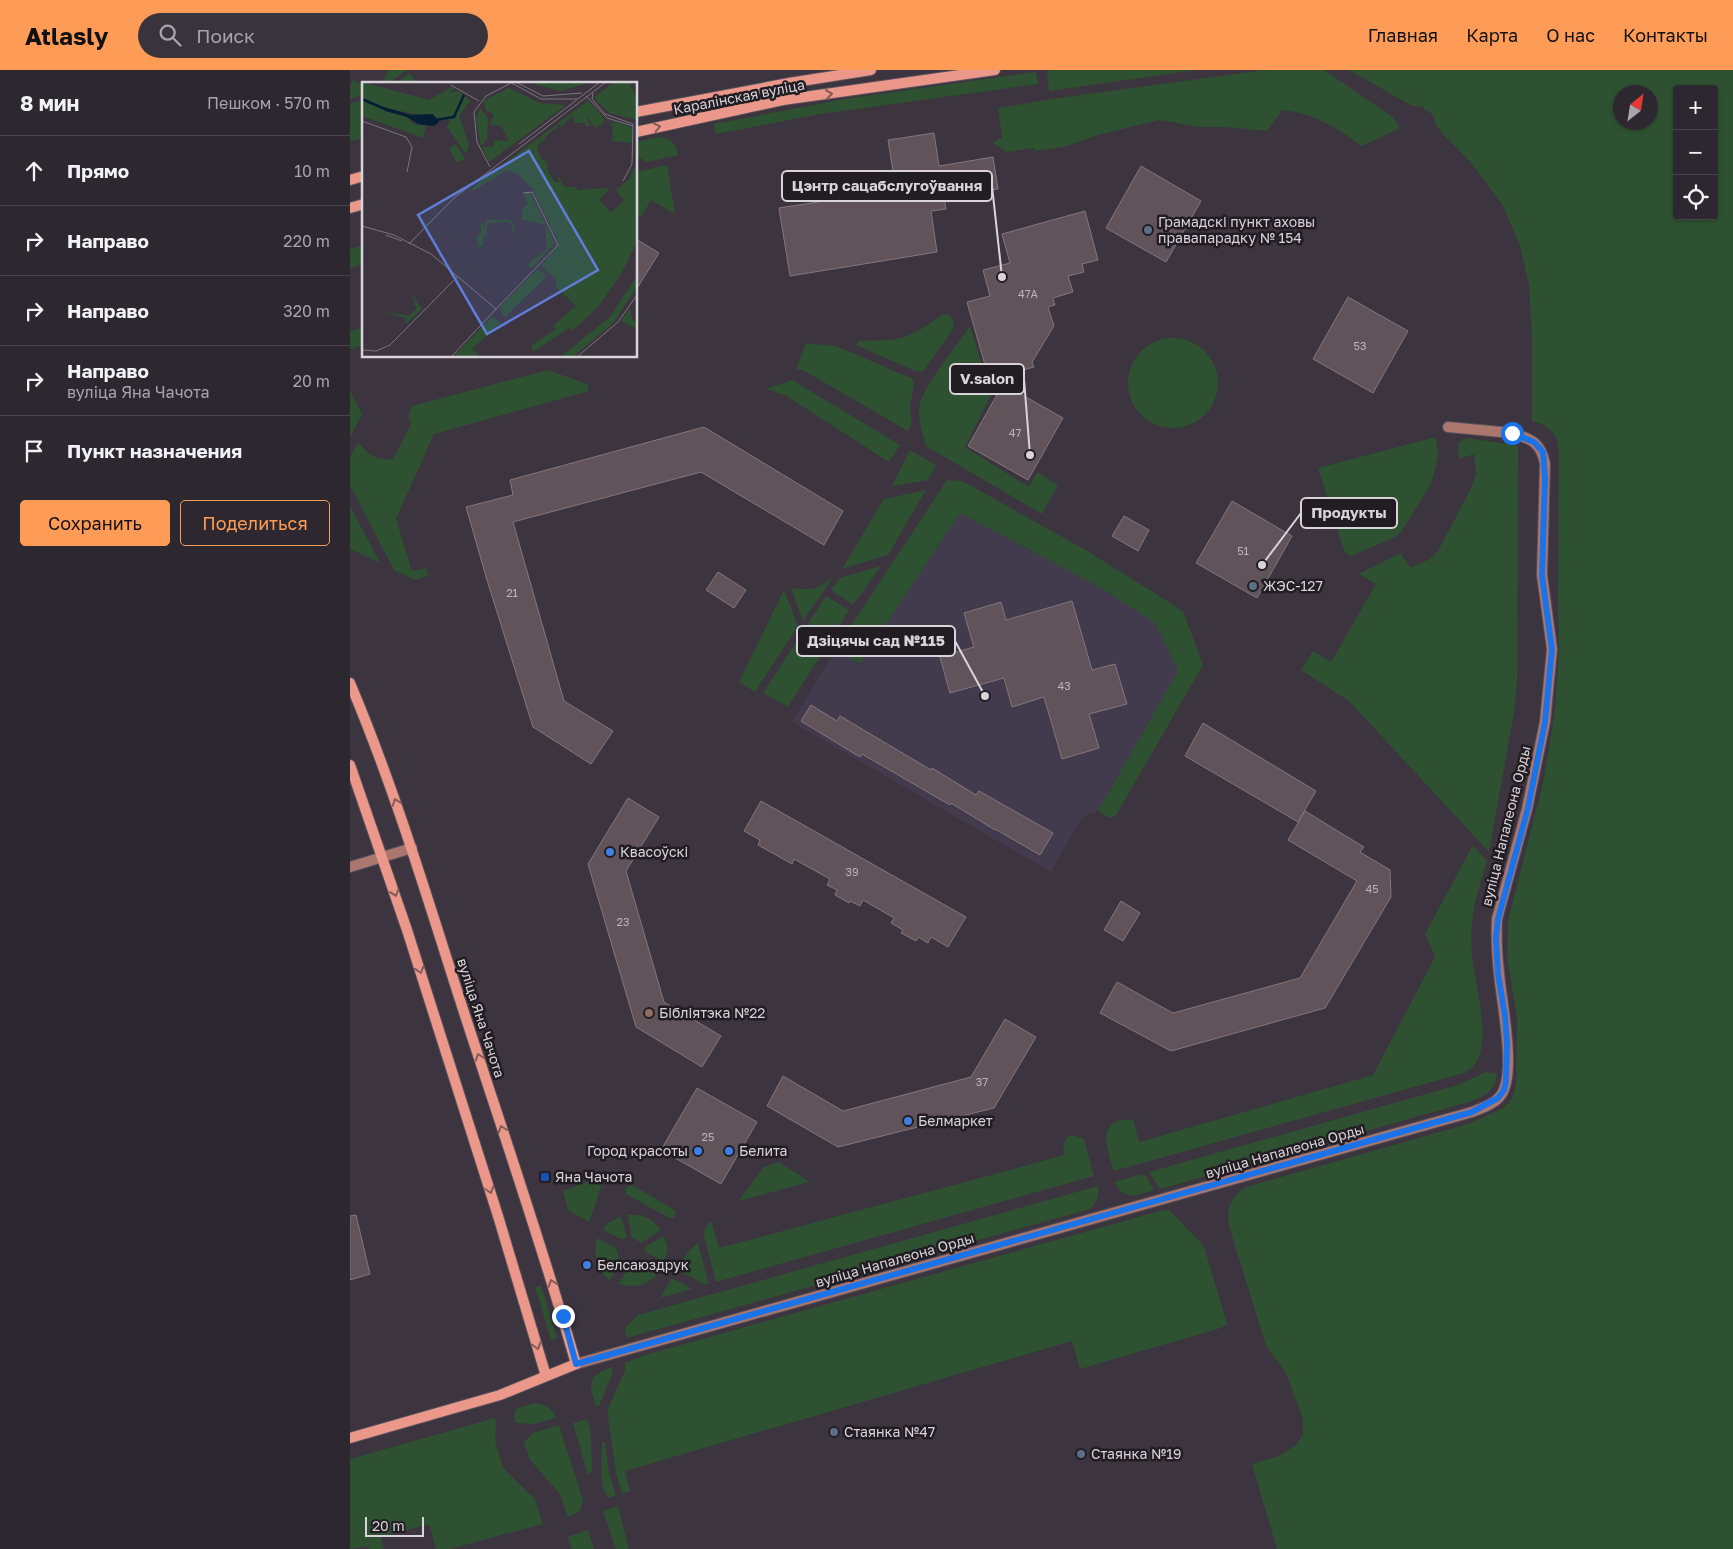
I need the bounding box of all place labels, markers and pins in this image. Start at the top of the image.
callout: Цэнтр сацабслугоўвання [782,171,992,201]
place label: Грамадскі пункт аховы правапарадку № 154 [1158,213,1315,246]
marker: Грамадскі пункт аховы правапарадку № 154 [1142,224,1154,236]
callout: V.salon [950,364,1024,394]
callout: Продукты [1301,498,1397,528]
place label: ЖЭС-127 [1263,577,1323,594]
marker: ЖЭС-127 [1247,580,1259,592]
callout: Дзіцячы сад №115 [797,626,955,656]
place label: Квасоўскі [620,843,688,860]
marker: Квасоўскі [604,846,616,858]
place label: Бібліятэка №22 [659,1004,765,1021]
marker: Бібліятэка №22 [643,1007,655,1019]
place label: Белмаркет [918,1112,993,1129]
marker: Белмаркет [902,1115,914,1127]
place label: Город красоты [587,1142,688,1159]
place label: Белита [739,1142,788,1159]
marker: Город красоты [692,1145,704,1157]
marker: Белита [723,1145,735,1157]
place label: Яна Чачота [555,1168,632,1185]
marker: Яна Чачота [539,1171,551,1183]
place label: Белсаюздрук [597,1256,689,1273]
marker: Белсаюздрук [581,1259,593,1271]
place label: Стаянка №47 [844,1423,935,1440]
marker: Стаянка №47 [828,1426,840,1438]
place label: Стаянка №19 [1091,1445,1181,1462]
marker: Стаянка №19 [1075,1448,1087,1460]

